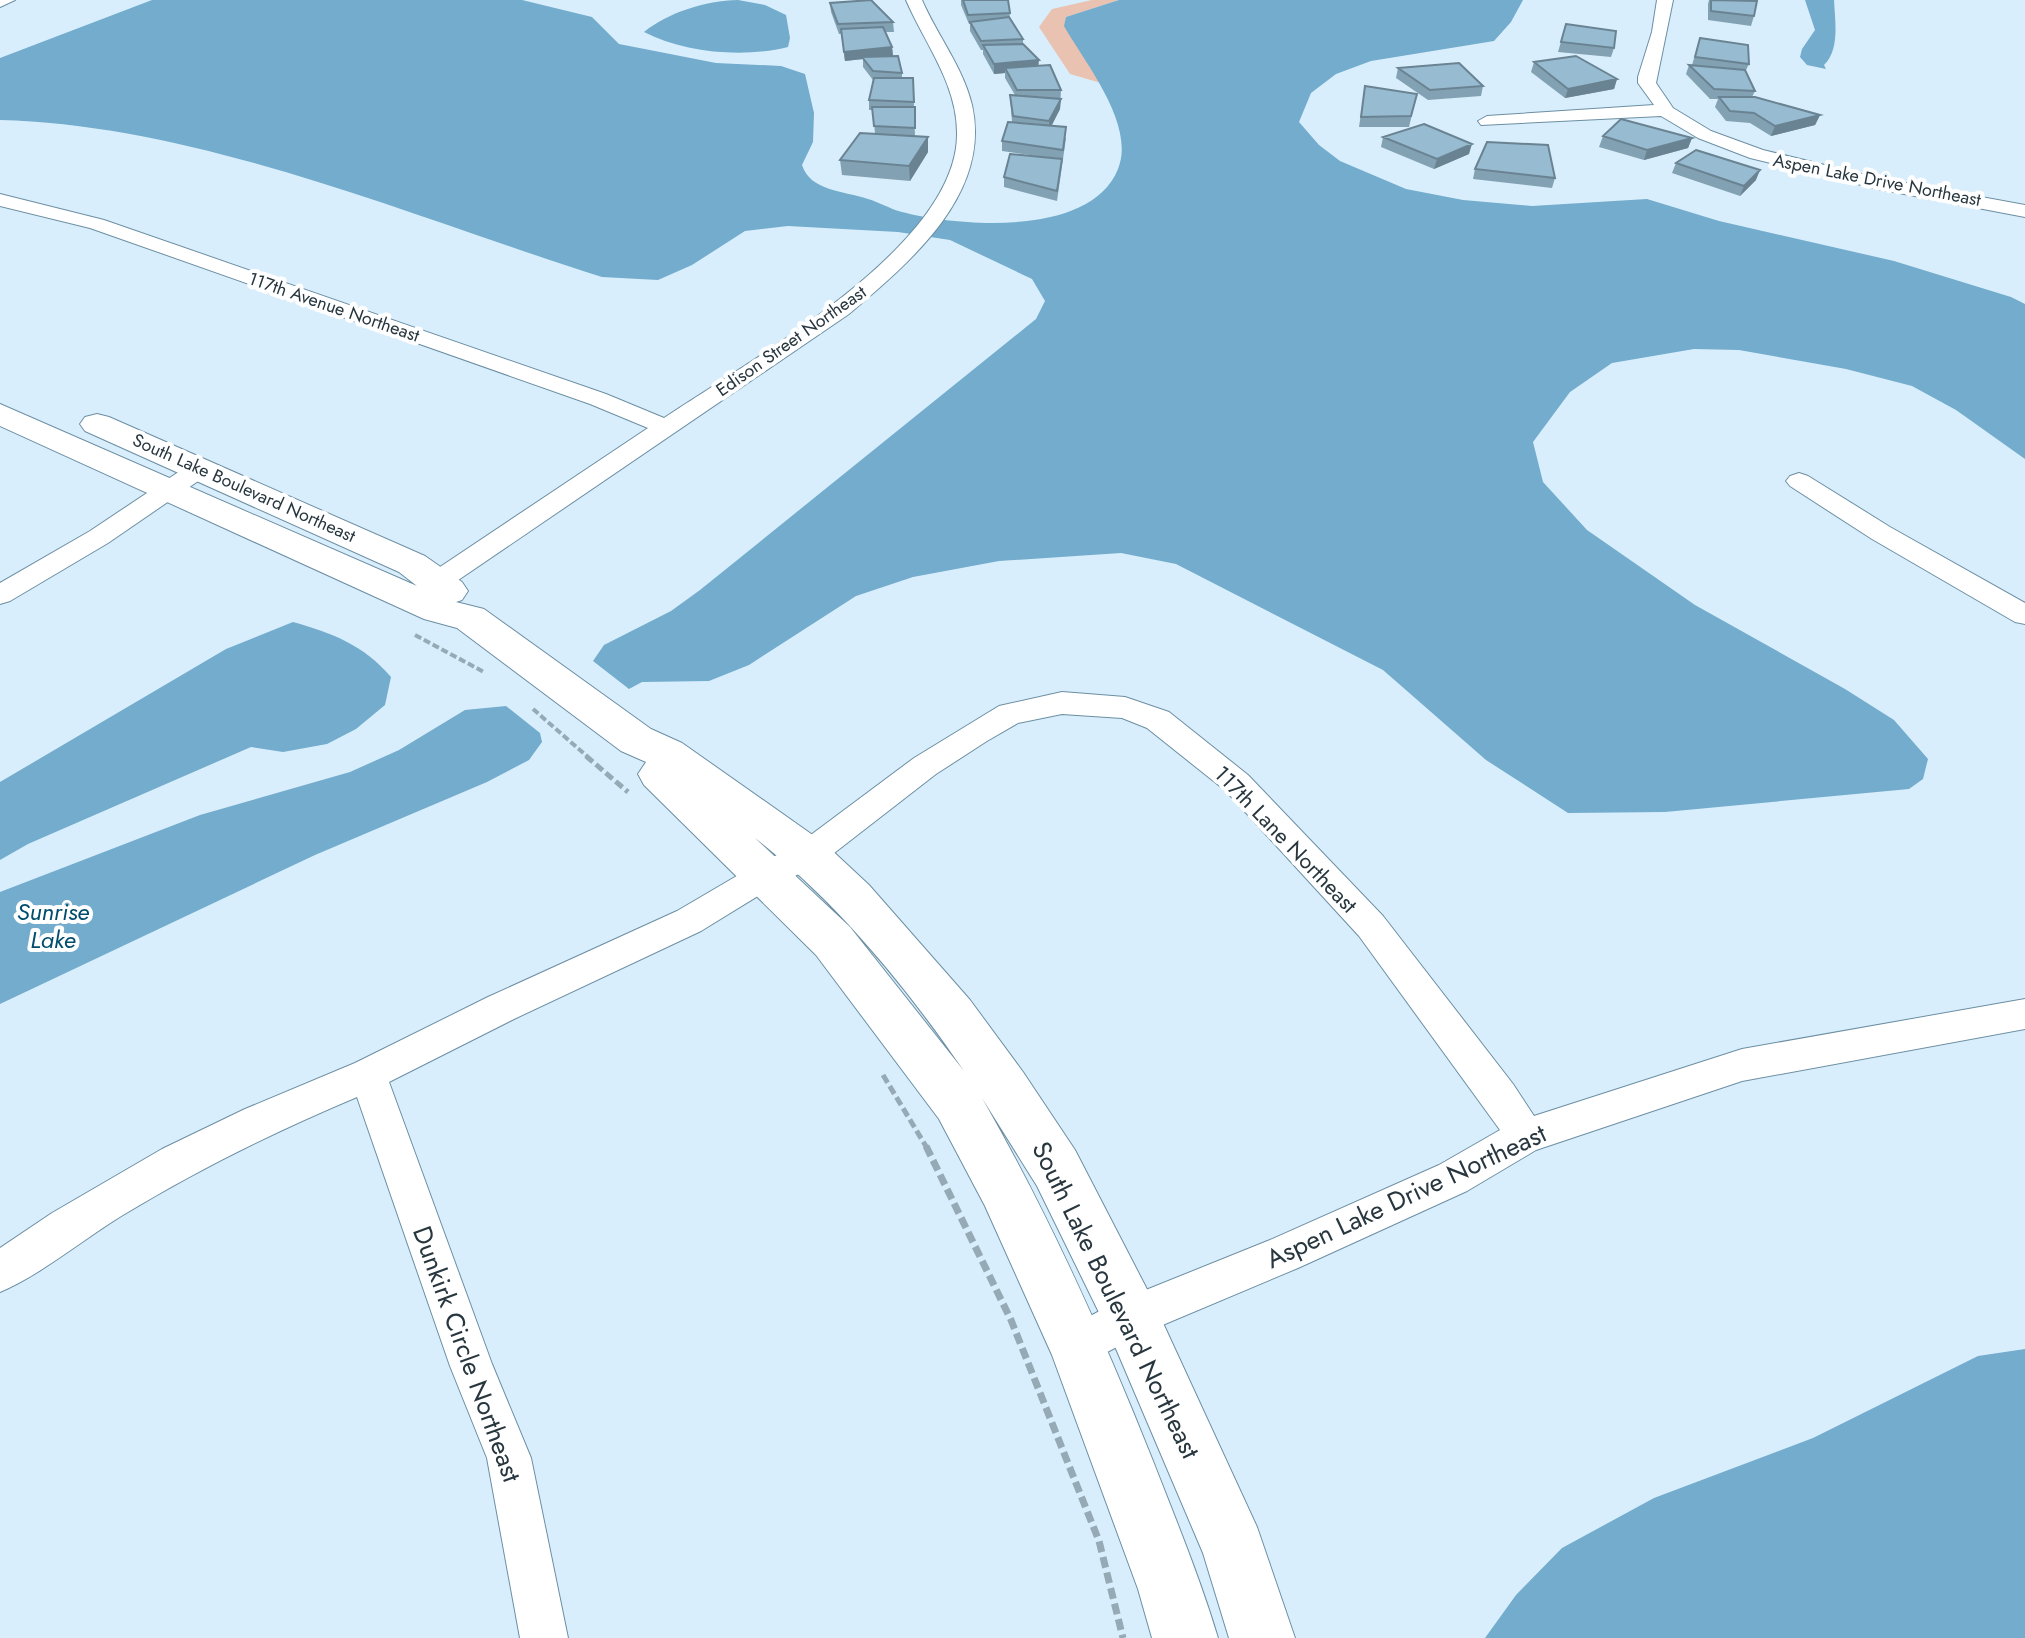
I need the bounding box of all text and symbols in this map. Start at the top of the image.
street label: Aspen Lake Drive Northeast [1771,147,1984,213]
street label: 117th Avenue Northeast [245,265,424,349]
street label: Edison Street Northeast [710,279,872,403]
street label: South Lake Boulevard Northeast [128,427,360,549]
street label: 117th Lane Northeast [1207,758,1365,920]
water label: Sunrise Lake [17,894,89,957]
street label: Aspen Lake Drive Northeast [1260,1114,1553,1278]
street label: South Lake Boulevard Northeast [1022,1135,1210,1466]
street label: Dunkirk Circle Northeast [403,1221,531,1488]

